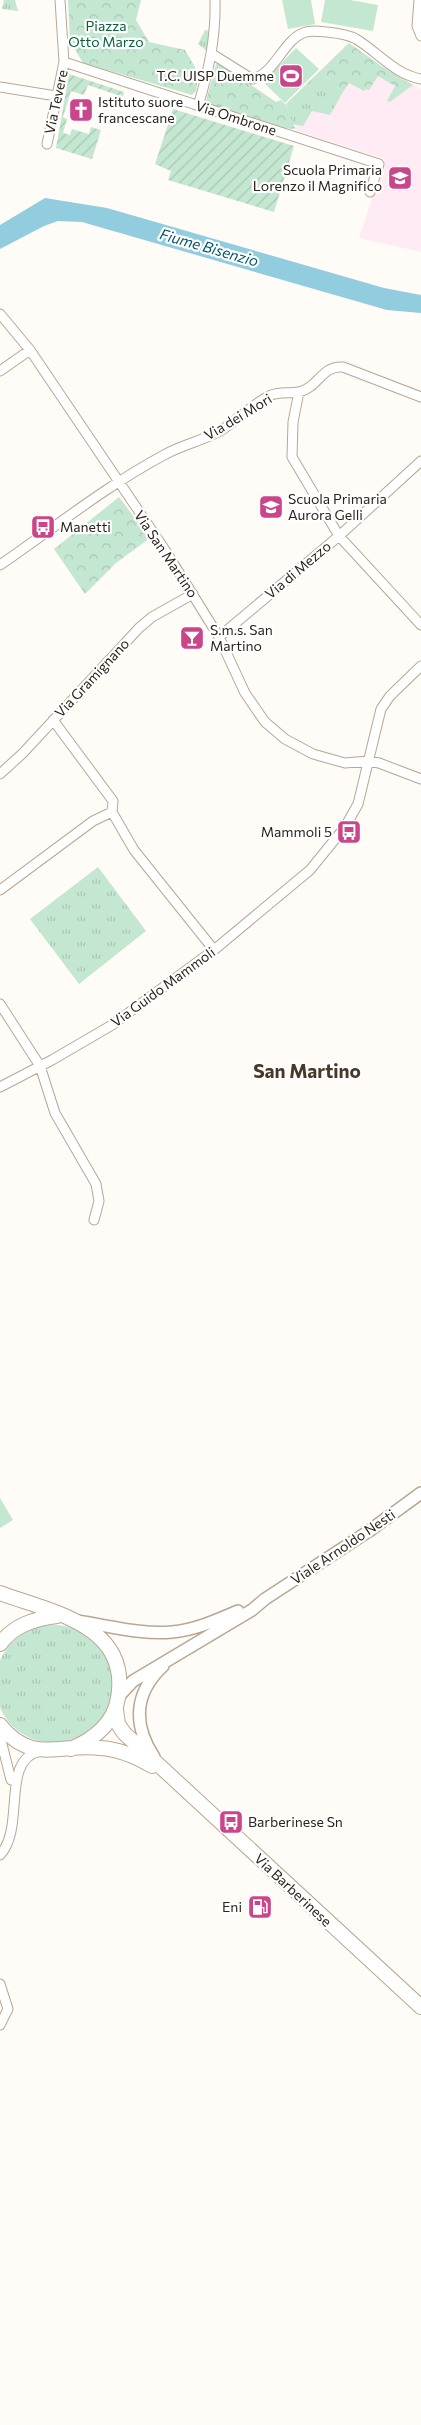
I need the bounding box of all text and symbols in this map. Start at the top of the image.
park label: Piazza Otto Marzo [68,17,144,50]
sports icon: T.C. UISP Duemme [278,63,304,89]
place label: T.C. UISP Duemme [156,67,274,84]
street label: Via Tevere [40,68,71,136]
place label: Istituto suore francescane [98,93,183,126]
street label: Via Ombrone [193,96,279,139]
church icon: Istituto suore francescane [68,97,94,123]
place label: Scuola Primaria Lorenzo il Magnifico [253,161,382,194]
school or university icon: Scuola Primaria Lorenzo il Magnifico [387,165,413,191]
water label: Fiume Bisenzio [158,224,261,270]
street label: Via dei Mori [201,390,275,443]
place label: Scuola Primaria Aurora Gelli [288,490,387,523]
school or university icon: Scuola Primaria Aurora Gelli [258,494,284,520]
street label: Via San Martino [131,507,202,600]
bus stop icon: Manetti [30,514,56,540]
place label: Manetti [60,518,111,535]
street label: Via di Mezzo [261,537,334,602]
place label: S.m.s. San Martino [210,621,273,654]
bar icon: S.m.s. San Martino [179,625,205,651]
street label: Via Gramignano [51,635,132,721]
bus stop icon: Mammoli 5 [336,819,362,845]
place label: Mammoli 5 [261,823,332,840]
street label: Via Guido Mammoli [107,943,218,1030]
district label: San Martino [253,1059,361,1082]
street label: Viale Arnoldo Nesti [287,1505,398,1588]
bus stop icon: Barberinese Sn [218,1809,244,1835]
place label: Barberinese Sn [248,1813,343,1830]
street label: Via Barberinese [251,1850,335,1930]
fuel station icon: Eni [247,1894,273,1920]
place label: Eni [222,1898,242,1915]

